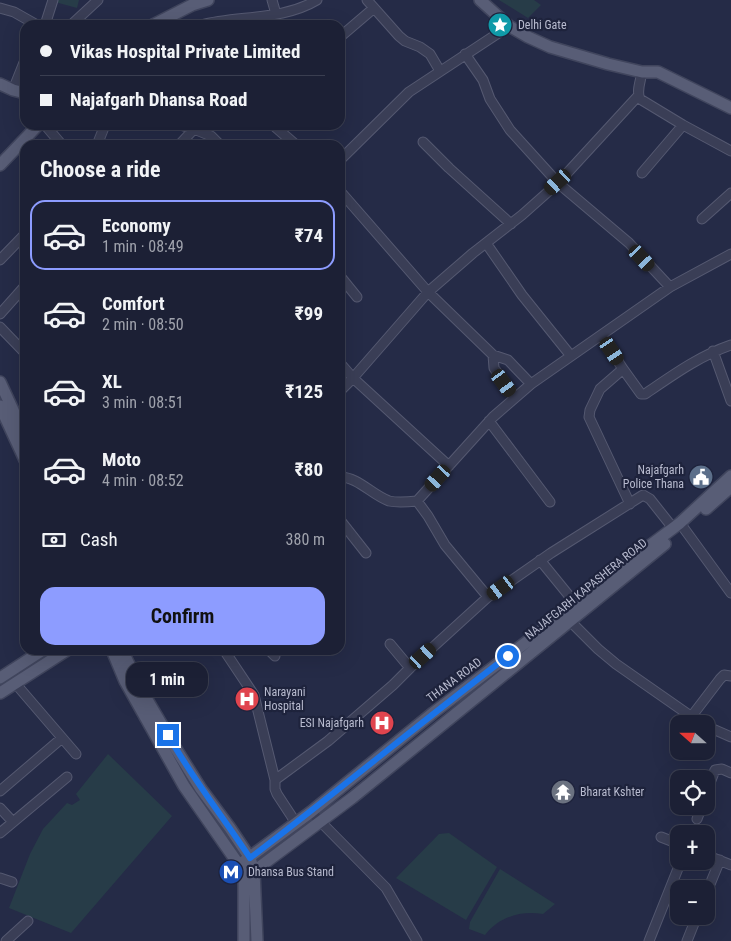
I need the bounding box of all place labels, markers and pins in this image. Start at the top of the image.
place icon: Delhi Gate [487,12,513,38]
place label: Delhi Gate [518,18,567,32]
place label: Najafgarh Police Thana [623,463,684,491]
public building icon: Najafgarh Police Thana [688,464,714,490]
place label: Narayani Hospital [264,685,306,713]
hospital icon: Narayani Hospital [234,686,260,712]
hospital icon: ESI Najafgarh [369,710,395,736]
place label: ESI Najafgarh [300,716,364,730]
temple icon: Bharat Kshter [550,779,576,805]
place label: Bharat Kshter [580,785,645,799]
metro station icon: Dhansa Bus Stand [218,859,244,885]
place label: Dhansa Bus Stand [248,865,334,879]

